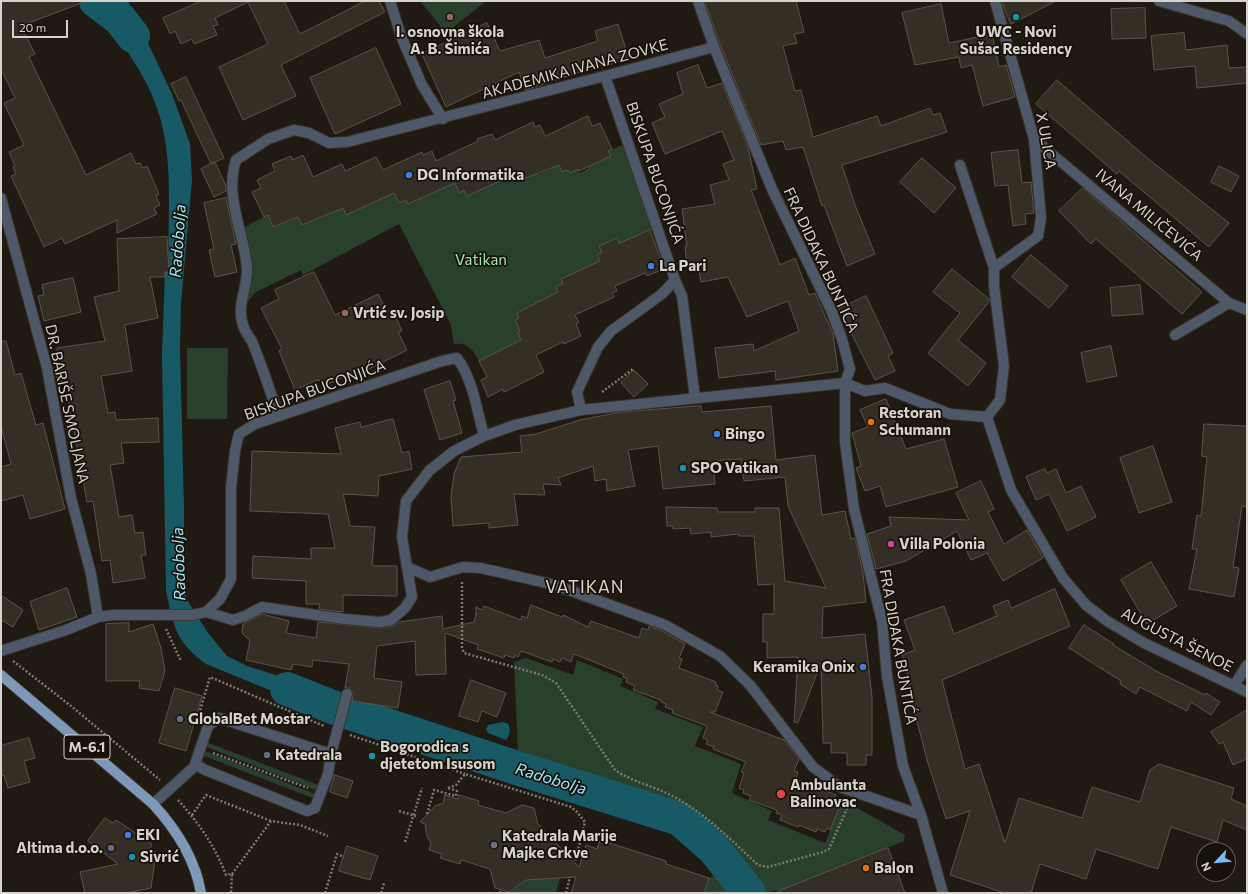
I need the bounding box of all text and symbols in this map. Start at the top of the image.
scale bar [14,12,70,38]
marker: I. osnovna škola A. B. Šimića [445,12,455,22]
marker: UWC - Novi Sušac Residency [1011,12,1021,22]
text: 20 m [19,20,46,34]
place label: I. osnovna škola A. B. Šimića [396,23,504,58]
place label: UWC - Novi Sušac Residency [960,23,1072,58]
street label: AKADEMIKA IVANA ZOVKE [480,35,670,103]
street label: BISKUPA BUCONJIĆA [622,100,688,246]
street label: X ULICA [1032,111,1060,171]
street label: IVANA MILIČEVIĆA [1092,165,1206,265]
place label: DG Informatika [417,166,524,184]
marker: DG Informatika [404,170,414,180]
street label: FRA DIDAKA BUNTIĆA [780,185,862,335]
water label: Radobolja [166,204,190,278]
park label: Vatikan [455,251,507,269]
place label: La Pari [659,257,706,275]
marker: La Pari [646,261,656,271]
place label: Vrtić sv. Josip [353,304,444,322]
marker: Vrtić sv. Josip [340,308,350,318]
street label: DR. BARIŠE SMOLJANA [41,323,93,485]
street label: BISKUPA BUCONJIĆA [242,356,388,424]
place label: Restoran Schumann [879,404,951,439]
marker: Restoran Schumann [866,417,876,427]
place label: Bingo [725,425,765,443]
marker: Bingo [712,429,722,439]
place label: SPO Vatikan [691,459,778,477]
marker: SPO Vatikan [678,463,688,473]
water label: Radobolja [168,527,190,601]
place label: Villa Polonia [899,535,985,553]
marker: Villa Polonia [886,539,896,549]
street label: FRA DIDAKA BUNTIĆA [875,568,921,726]
district label: VATIKAN [545,577,625,597]
street label: AUGUSTA ŠENOE [1118,604,1236,676]
place label: Keramika Onix [753,658,855,676]
marker: Keramika Onix [858,662,868,672]
place label: GlobalBet Mostar [188,710,310,728]
marker: GlobalBet Mostar [175,714,185,724]
road number: M-6.1 [64,735,110,759]
place label: Bogorodica s djetetom Isusom [380,738,495,773]
place label: Katedrala [275,746,342,764]
marker: Katedrala [262,750,272,760]
marker: Bogorodica s djetetom Isusom [367,751,377,761]
water label: Radobolja [513,759,589,799]
place label: Ambulanta Balinovac [790,776,866,811]
marker: Ambulanta Balinovac [775,788,787,800]
place label: EKI [136,826,160,844]
place label: Katedrala Marije Majke Crkve [502,827,617,862]
marker: EKI [123,830,133,840]
place label: Altima d.o.o. [16,839,103,857]
marker: Katedrala Marije Majke Crkve [489,840,499,850]
north arrow [1196,842,1236,882]
marker: Altima d.o.o. [106,843,116,853]
place label: Sivrić [140,848,179,866]
marker: Sivrić [127,852,137,862]
place label: Balon [874,859,914,877]
text: N [1198,860,1213,874]
marker: Balon [861,863,871,873]

